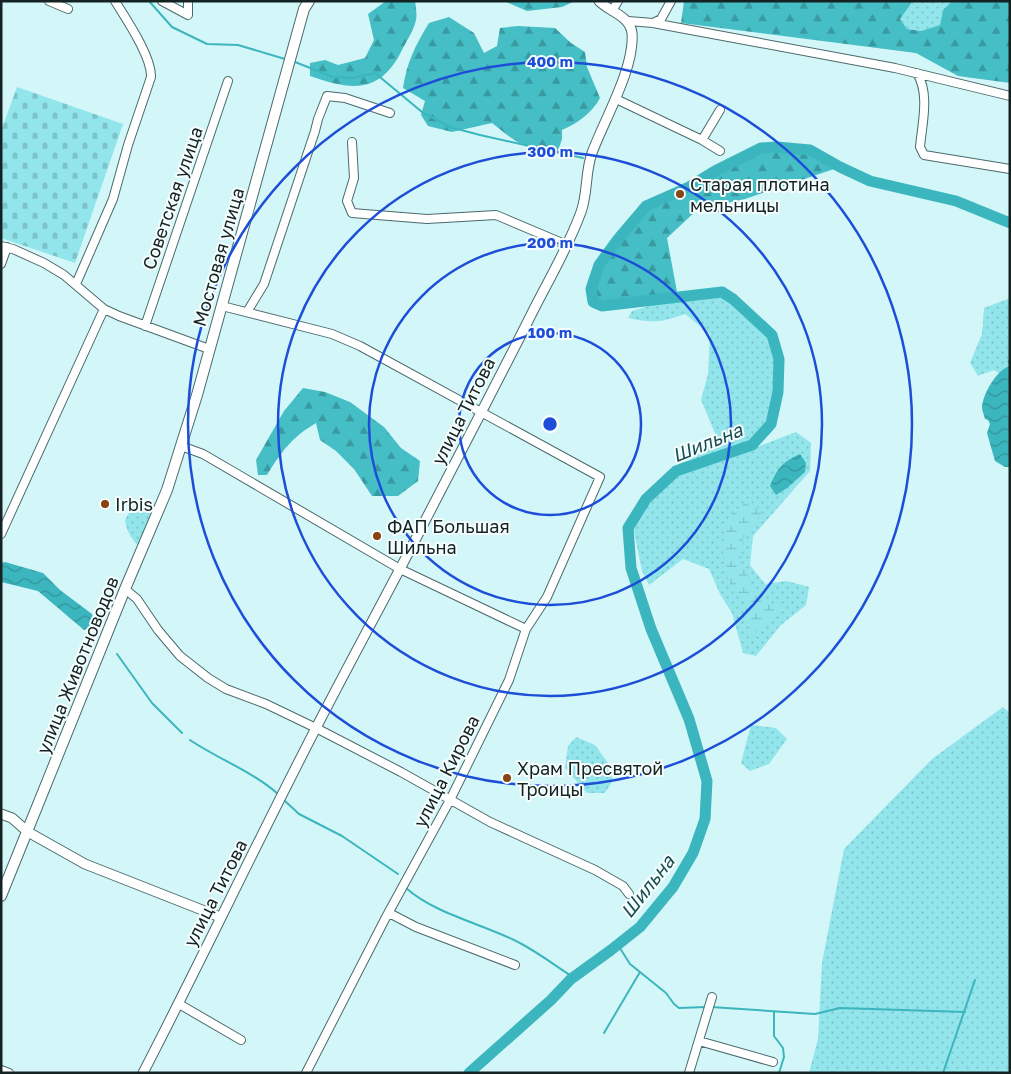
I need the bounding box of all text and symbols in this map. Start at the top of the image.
text: 400 m [527,52,573,70]
street label: Советская улица [137,124,207,272]
text: 300 m [527,142,573,160]
place label: Старая плотина мельницы [690,173,830,216]
street label: Мостовая улица [188,185,248,329]
marker: Старая плотина мельницы [674,188,686,200]
text: 200 m [527,233,573,251]
text: 100 m [528,323,572,341]
street label: улица Титова [427,354,499,468]
centre of rings [541,415,559,433]
water label: Шильна [669,417,747,466]
place label: Irbis [115,493,153,515]
marker: Irbis [99,498,111,510]
place label: ФАП Большая Шильна [387,515,510,558]
marker: ФАП Большая Шильна [371,530,383,542]
street label: улица Животноводов [31,573,123,757]
street label: улица Кирова [408,711,484,831]
place label: Храм Пресвятой Троицы [517,757,663,800]
marker: Храм Пресвятой Троицы [501,772,513,784]
street label: улица Титова [179,836,251,950]
water label: Шильна [615,849,679,922]

